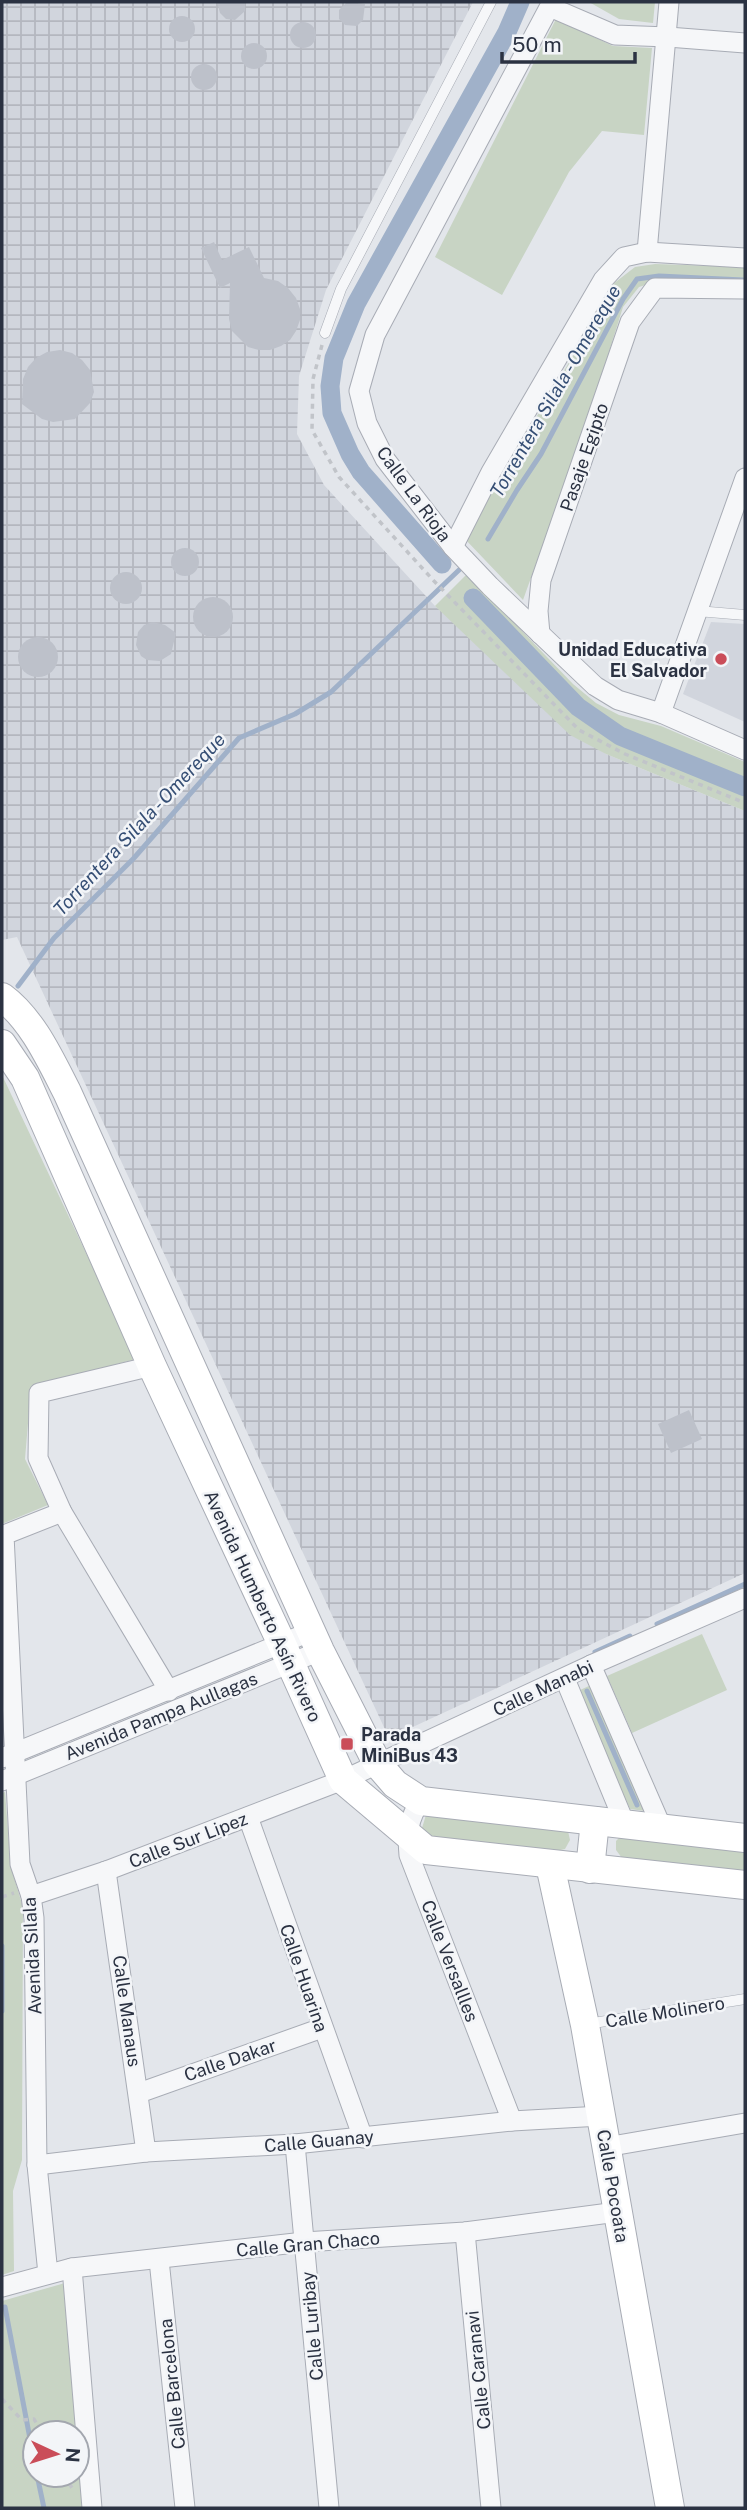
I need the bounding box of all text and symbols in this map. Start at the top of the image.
scale bar [502,21,635,65]
text: 50 m [512,32,562,57]
water label: Torrentera Silala - Omereque [485,281,625,501]
street label: Pasaje Egipto [556,400,612,514]
street label: Calle La Rioja [372,442,456,546]
place label: Unidad Educativa El Salvador [558,639,708,681]
marker: Unidad Educativa El Salvador [713,651,729,667]
water label: Torrentera Silala - Omereque [49,728,229,920]
street label: Avenida Humberto Asín Rivero [200,1487,326,1725]
street label: Calle Manabi [490,1656,596,1720]
street label: Avenida Pampa Aullagas [62,1668,260,1764]
place label: Parada MiniBus 43 [361,1724,458,1766]
marker: Parada MiniBus 43 [339,1736,355,1752]
street label: Calle Sur Lipez [126,1808,250,1872]
street label: Avenida Silala [18,1897,46,2015]
street label: Calle Versallles [417,1897,483,2025]
street label: Calle Huarina [276,1921,332,2035]
street label: Calle Manaus [109,1954,145,2068]
street label: Calle Molinero [604,1992,726,2032]
street label: Calle Dakar [181,2034,279,2086]
street label: Calle Guanay [263,2126,375,2156]
street label: Calle Pocoata [593,2128,633,2244]
street label: Calle Gran Chaco [235,2227,381,2261]
street label: Calle Luribay [297,2270,327,2381]
street label: Calle Caranavi [461,2310,495,2430]
street label: Calle Barcelona [155,2318,189,2450]
north arrow [21,2419,91,2489]
text: N [61,2447,84,2463]

